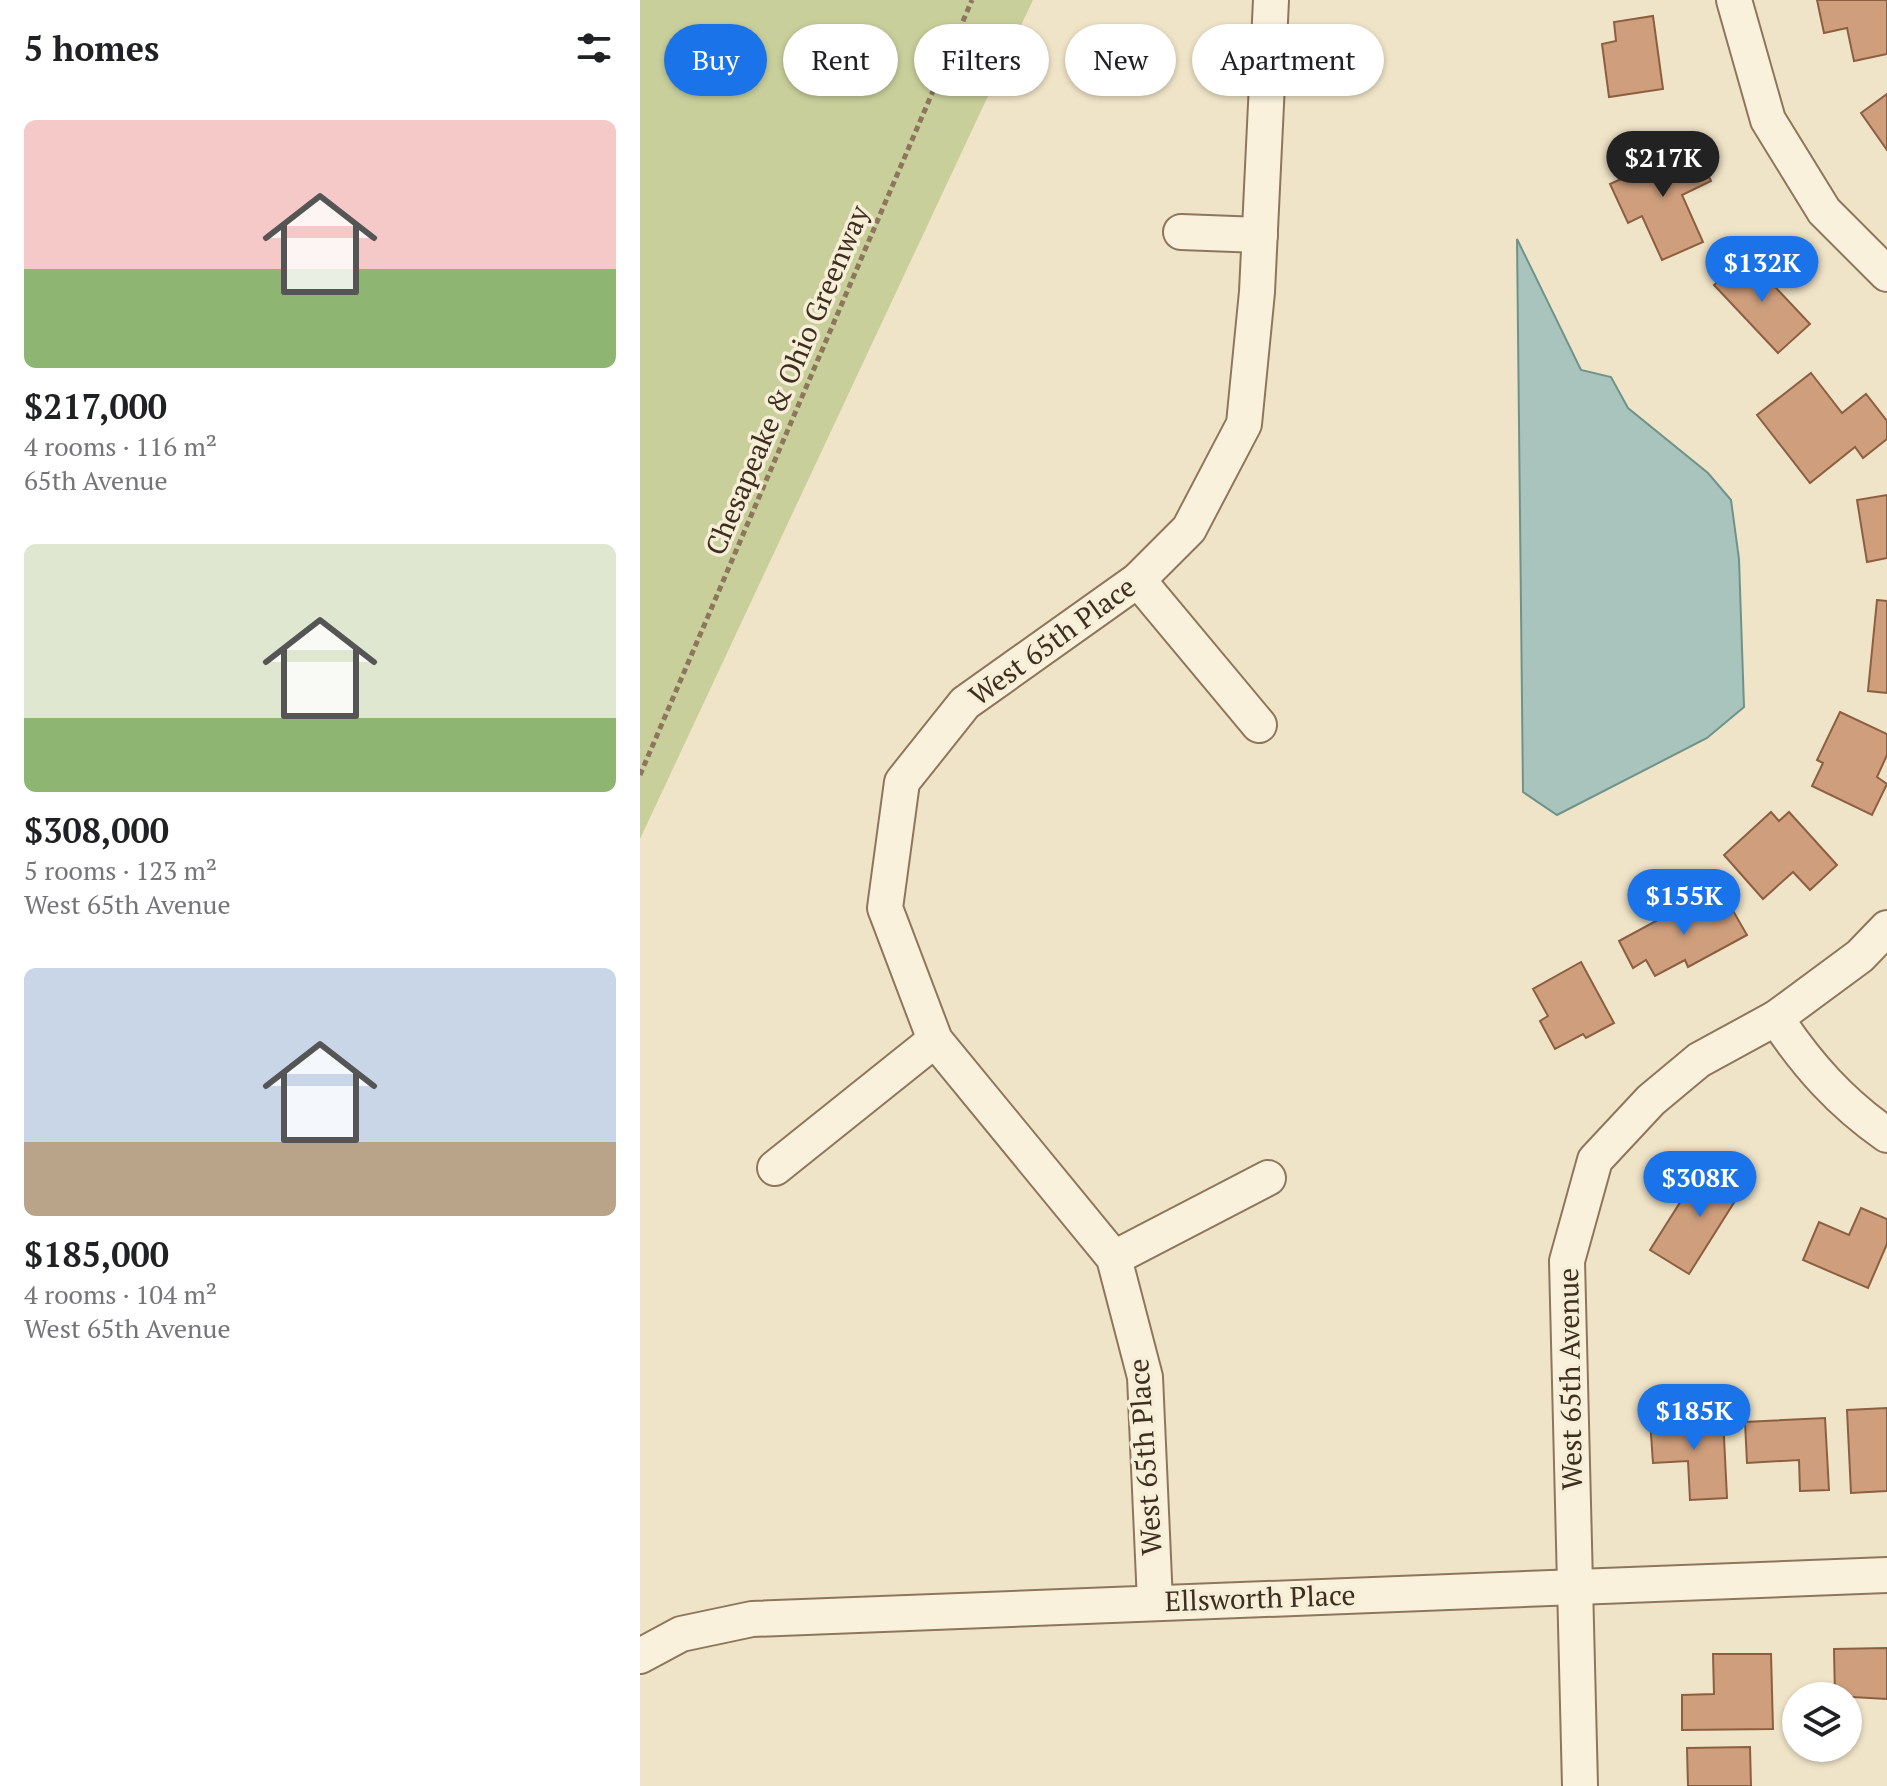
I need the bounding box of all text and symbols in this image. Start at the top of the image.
chip: Buy [664,24,767,96]
chip: Rent [783,24,898,96]
chip: Filters [914,24,1049,96]
chip: New [1065,24,1176,96]
chip: Apartment [1192,24,1384,96]
text: 5 homes [24,26,159,71]
icon: filters [572,26,616,70]
pin: $217K [1607,131,1719,199]
text: $217K [1624,140,1702,174]
icon: home [248,172,392,316]
street label: Chesapeake & Ohio Greenway [696,199,877,560]
pin: $132K [1706,236,1818,304]
text: $132K [1723,245,1801,279]
text: $217,000 [24,384,167,429]
text: 4 rooms · 116 m² [24,429,217,463]
text: 65th Avenue [24,463,168,497]
street label: West 65th Place [961,568,1142,713]
icon: home [248,596,392,740]
text: $308,000 [24,808,169,853]
text: 5 rooms · 123 m² [24,853,217,887]
pin: $155K [1628,869,1740,937]
text: $155K [1645,878,1723,912]
text: West 65th Avenue [24,887,230,921]
icon: home [248,1020,392,1164]
pin: $308K [1644,1151,1756,1219]
text: $308K [1661,1160,1739,1194]
text: $185,000 [24,1232,169,1277]
street label: West 65th Avenue [1549,1268,1590,1490]
text: 4 rooms · 104 m² [24,1277,217,1311]
text: West 65th Avenue [24,1311,230,1345]
street label: West 65th Place [1119,1357,1170,1557]
pin: $185K [1638,1384,1750,1452]
text: $185K [1655,1393,1733,1427]
street label: Ellsworth Place [1164,1576,1356,1619]
map controls [1782,1682,1862,1762]
button: layers [1782,1682,1862,1762]

